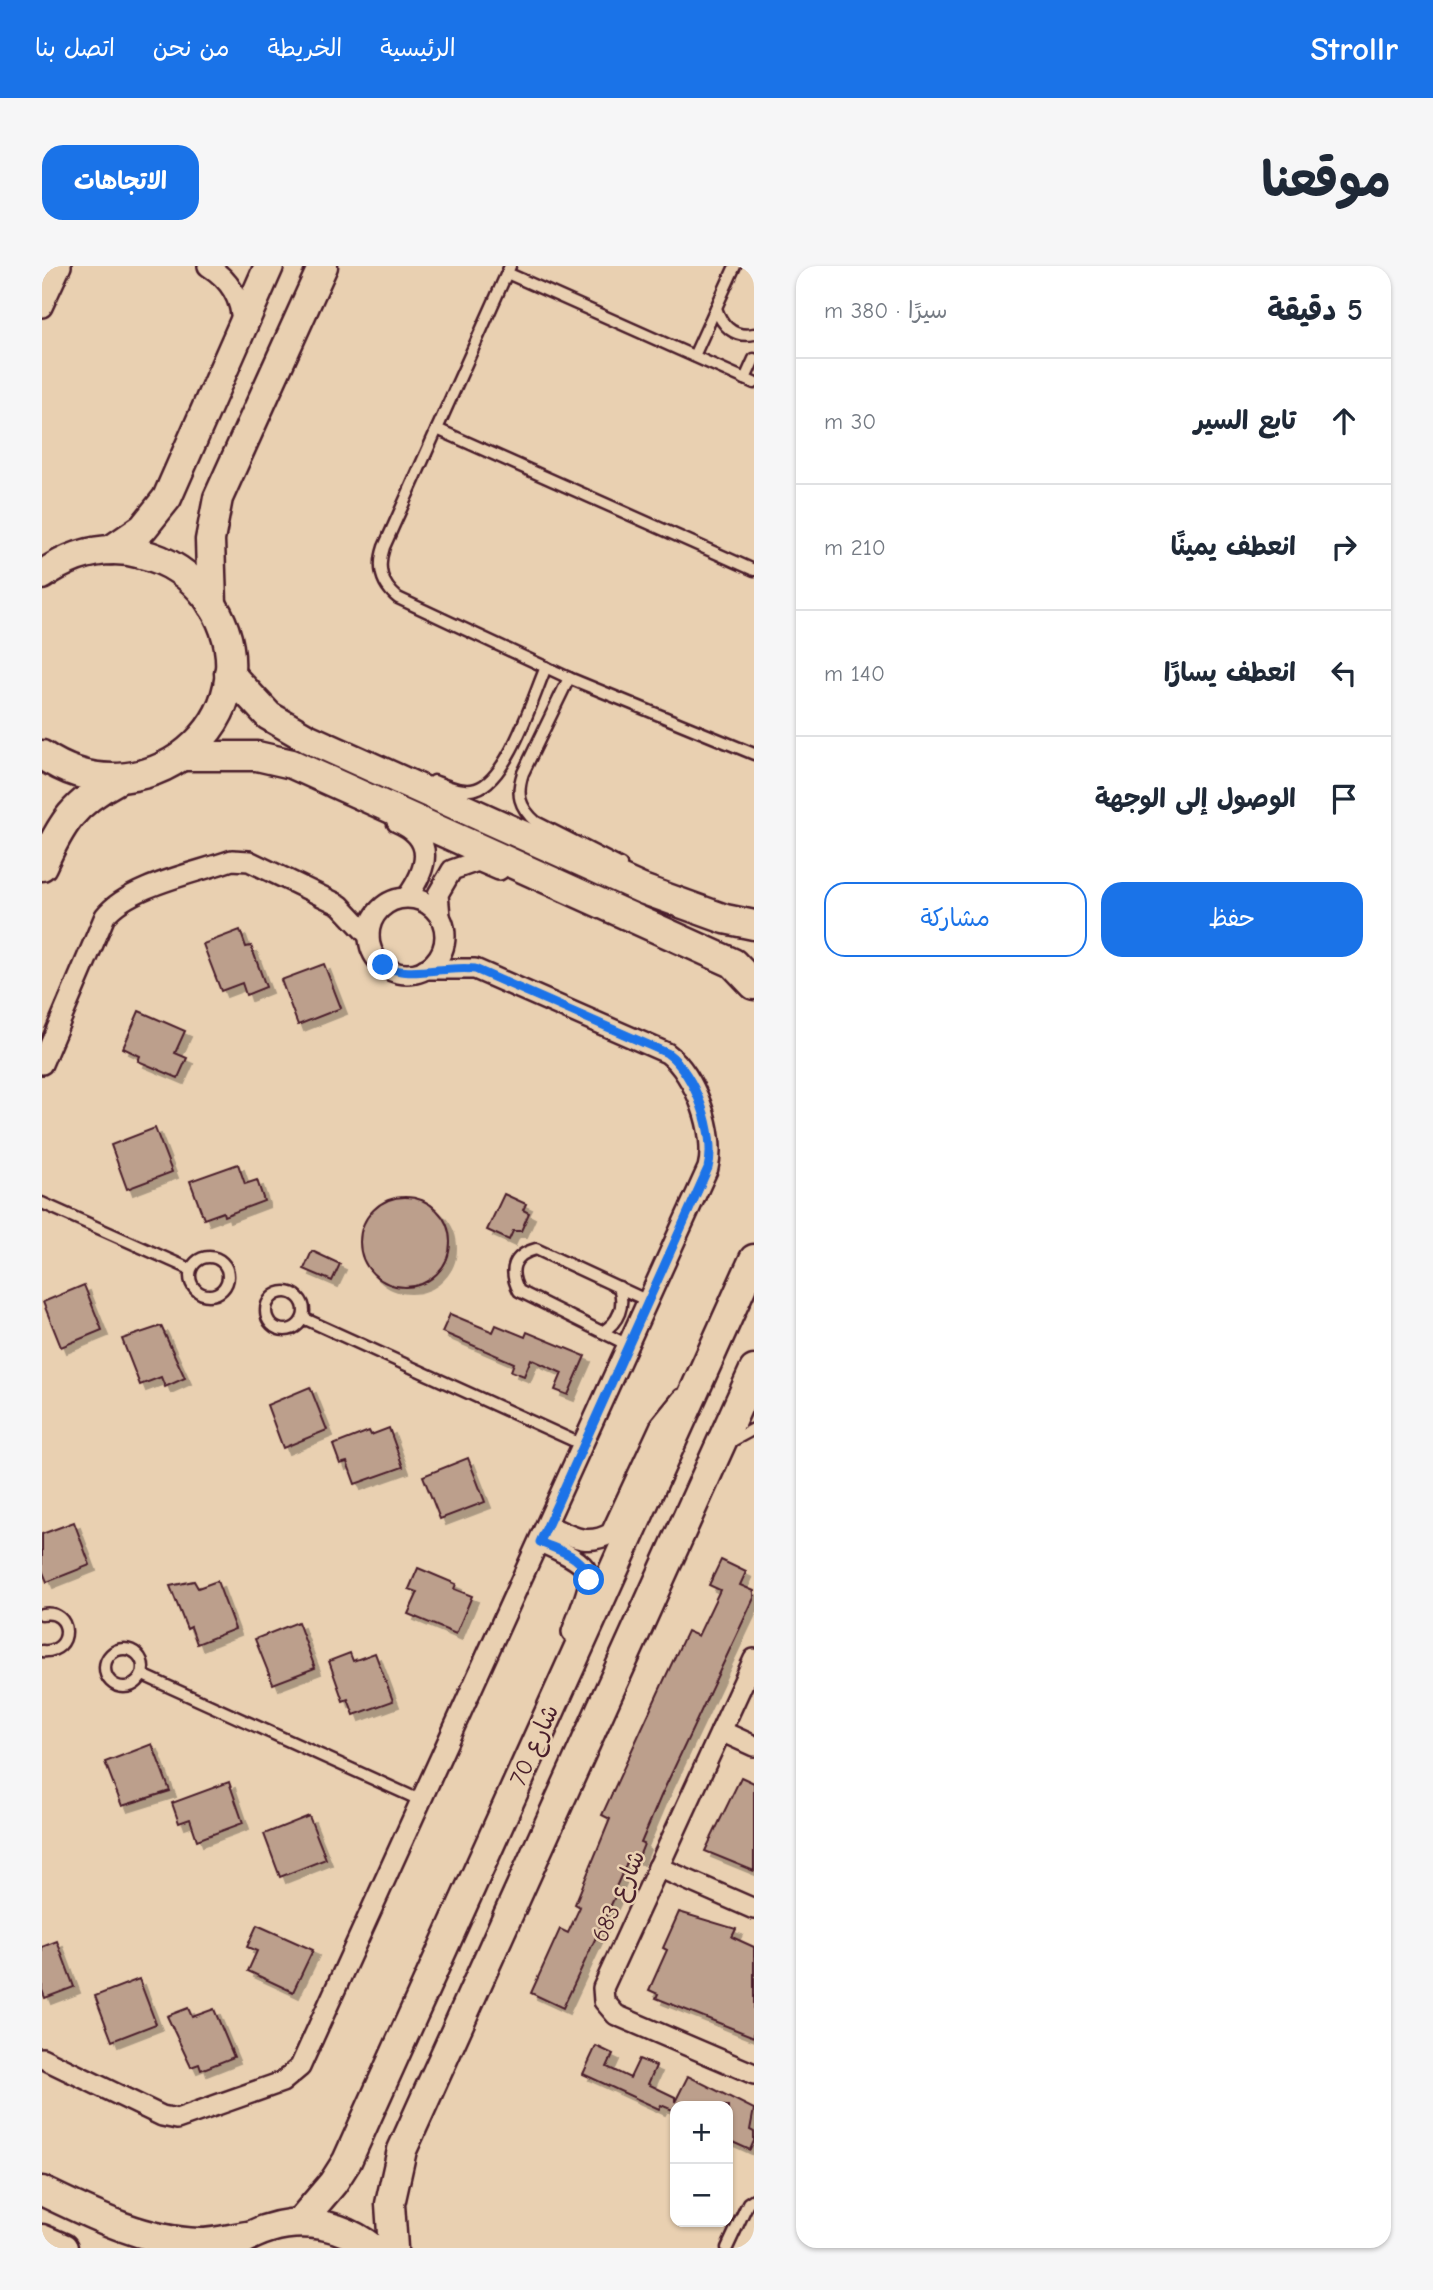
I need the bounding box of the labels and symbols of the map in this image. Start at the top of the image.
route end [367,949,398,980]
route start [573,1564,604,1595]
street label: شارع 70 [504,1700,567,1791]
street label: شارع 683 [585,1846,653,1947]

